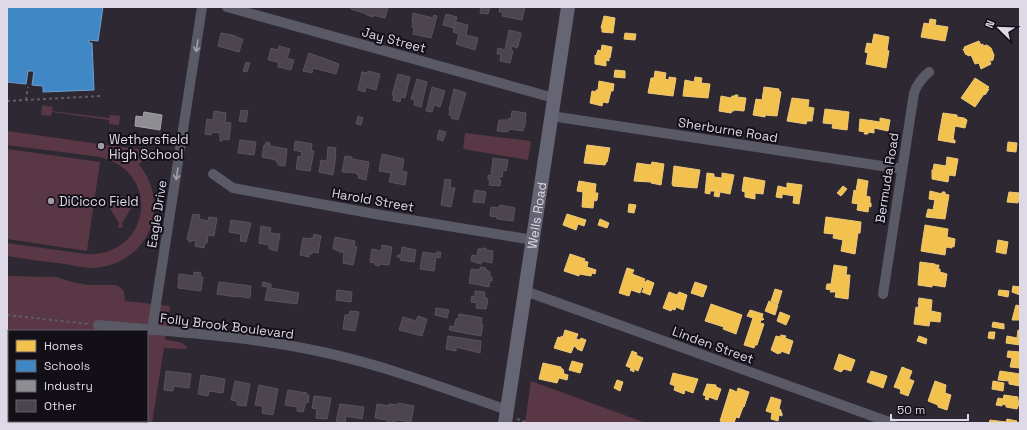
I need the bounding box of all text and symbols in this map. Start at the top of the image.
north arrow [979,8,1019,48]
text: N [982,18,998,30]
street label: Jay Street [360,23,428,57]
one-way arrow [193,39,201,52]
street label: Sherburne Road [677,114,779,146]
place label: Wethersfield High School [109,131,189,163]
street label: Bermuda Road [871,132,903,224]
marker: Wethersfield High School [96,141,106,151]
one-way arrow [173,167,181,180]
street label: Eagle Drive [143,179,171,249]
street label: Wells Road [523,181,550,250]
street label: Harold Street [330,184,416,216]
place label: DiCicco Field [59,193,139,210]
marker: DiCicco Field [46,196,56,206]
street label: Folly Brook Boulevard [159,309,295,343]
street label: Linden Street [670,322,756,368]
legend [8,330,148,422]
text: Homes [44,338,83,354]
text: Schools [44,358,90,374]
text: Industry [44,378,93,394]
scale bar [891,396,968,422]
text: Other [44,398,77,414]
text: 50 m [897,402,925,418]

